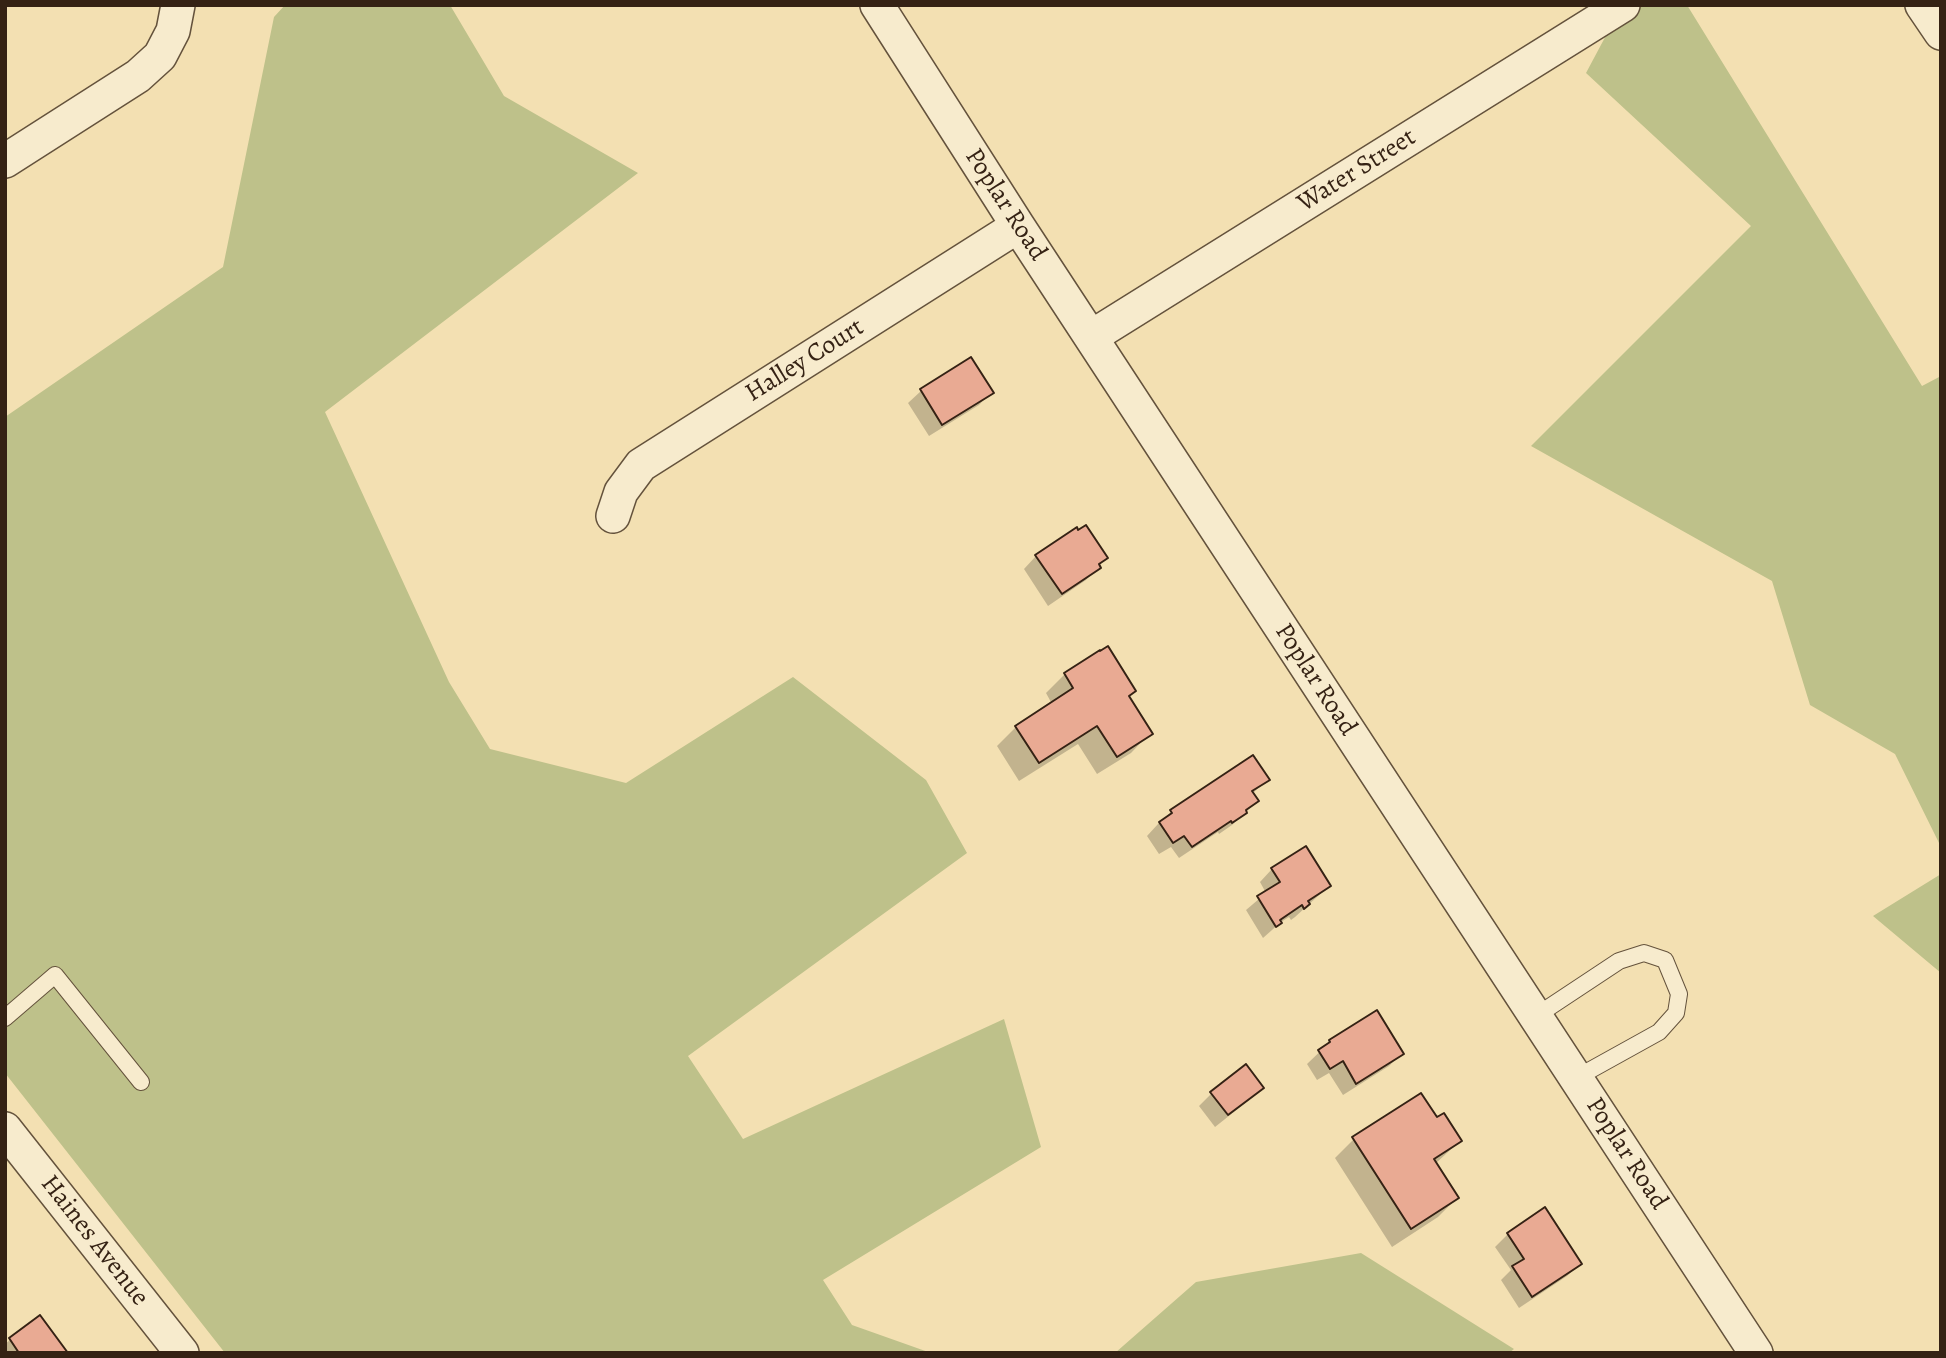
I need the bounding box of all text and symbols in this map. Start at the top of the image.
street label: Water Street [1292,122,1422,220]
street label: Poplar Road [957,143,1053,267]
street label: Halley Court [740,312,870,410]
street label: Poplar Road [1267,618,1363,742]
street label: Poplar Road [1578,1092,1674,1216]
street label: Haines Avenue [33,1169,155,1313]

